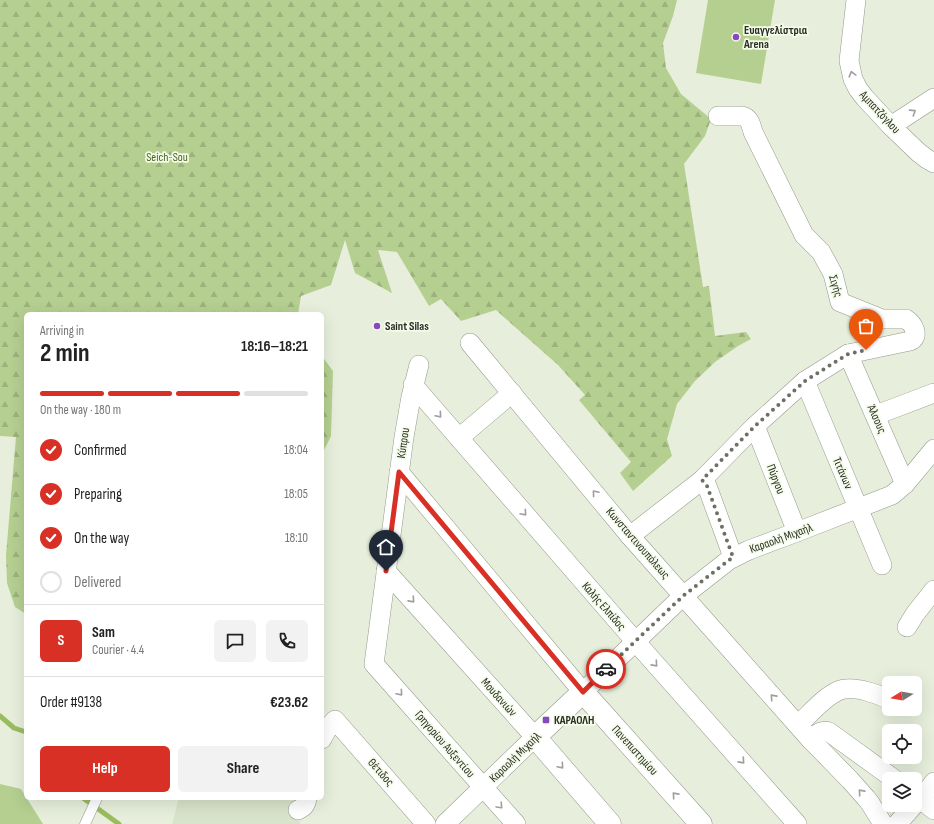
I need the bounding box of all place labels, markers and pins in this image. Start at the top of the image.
place label: Ευαγγελίστρια Arena [743,23,808,52]
marker: Ευαγγελίστρια Arena [731,32,741,42]
pin [849,309,883,350]
place label: Saint Silas [385,319,429,334]
marker: Saint Silas [372,321,382,331]
pin [369,530,403,571]
place label: ΚΑΡΑΟΛΗ [554,713,594,728]
marker: ΚΑΡΑΟΛΗ [541,715,551,725]

